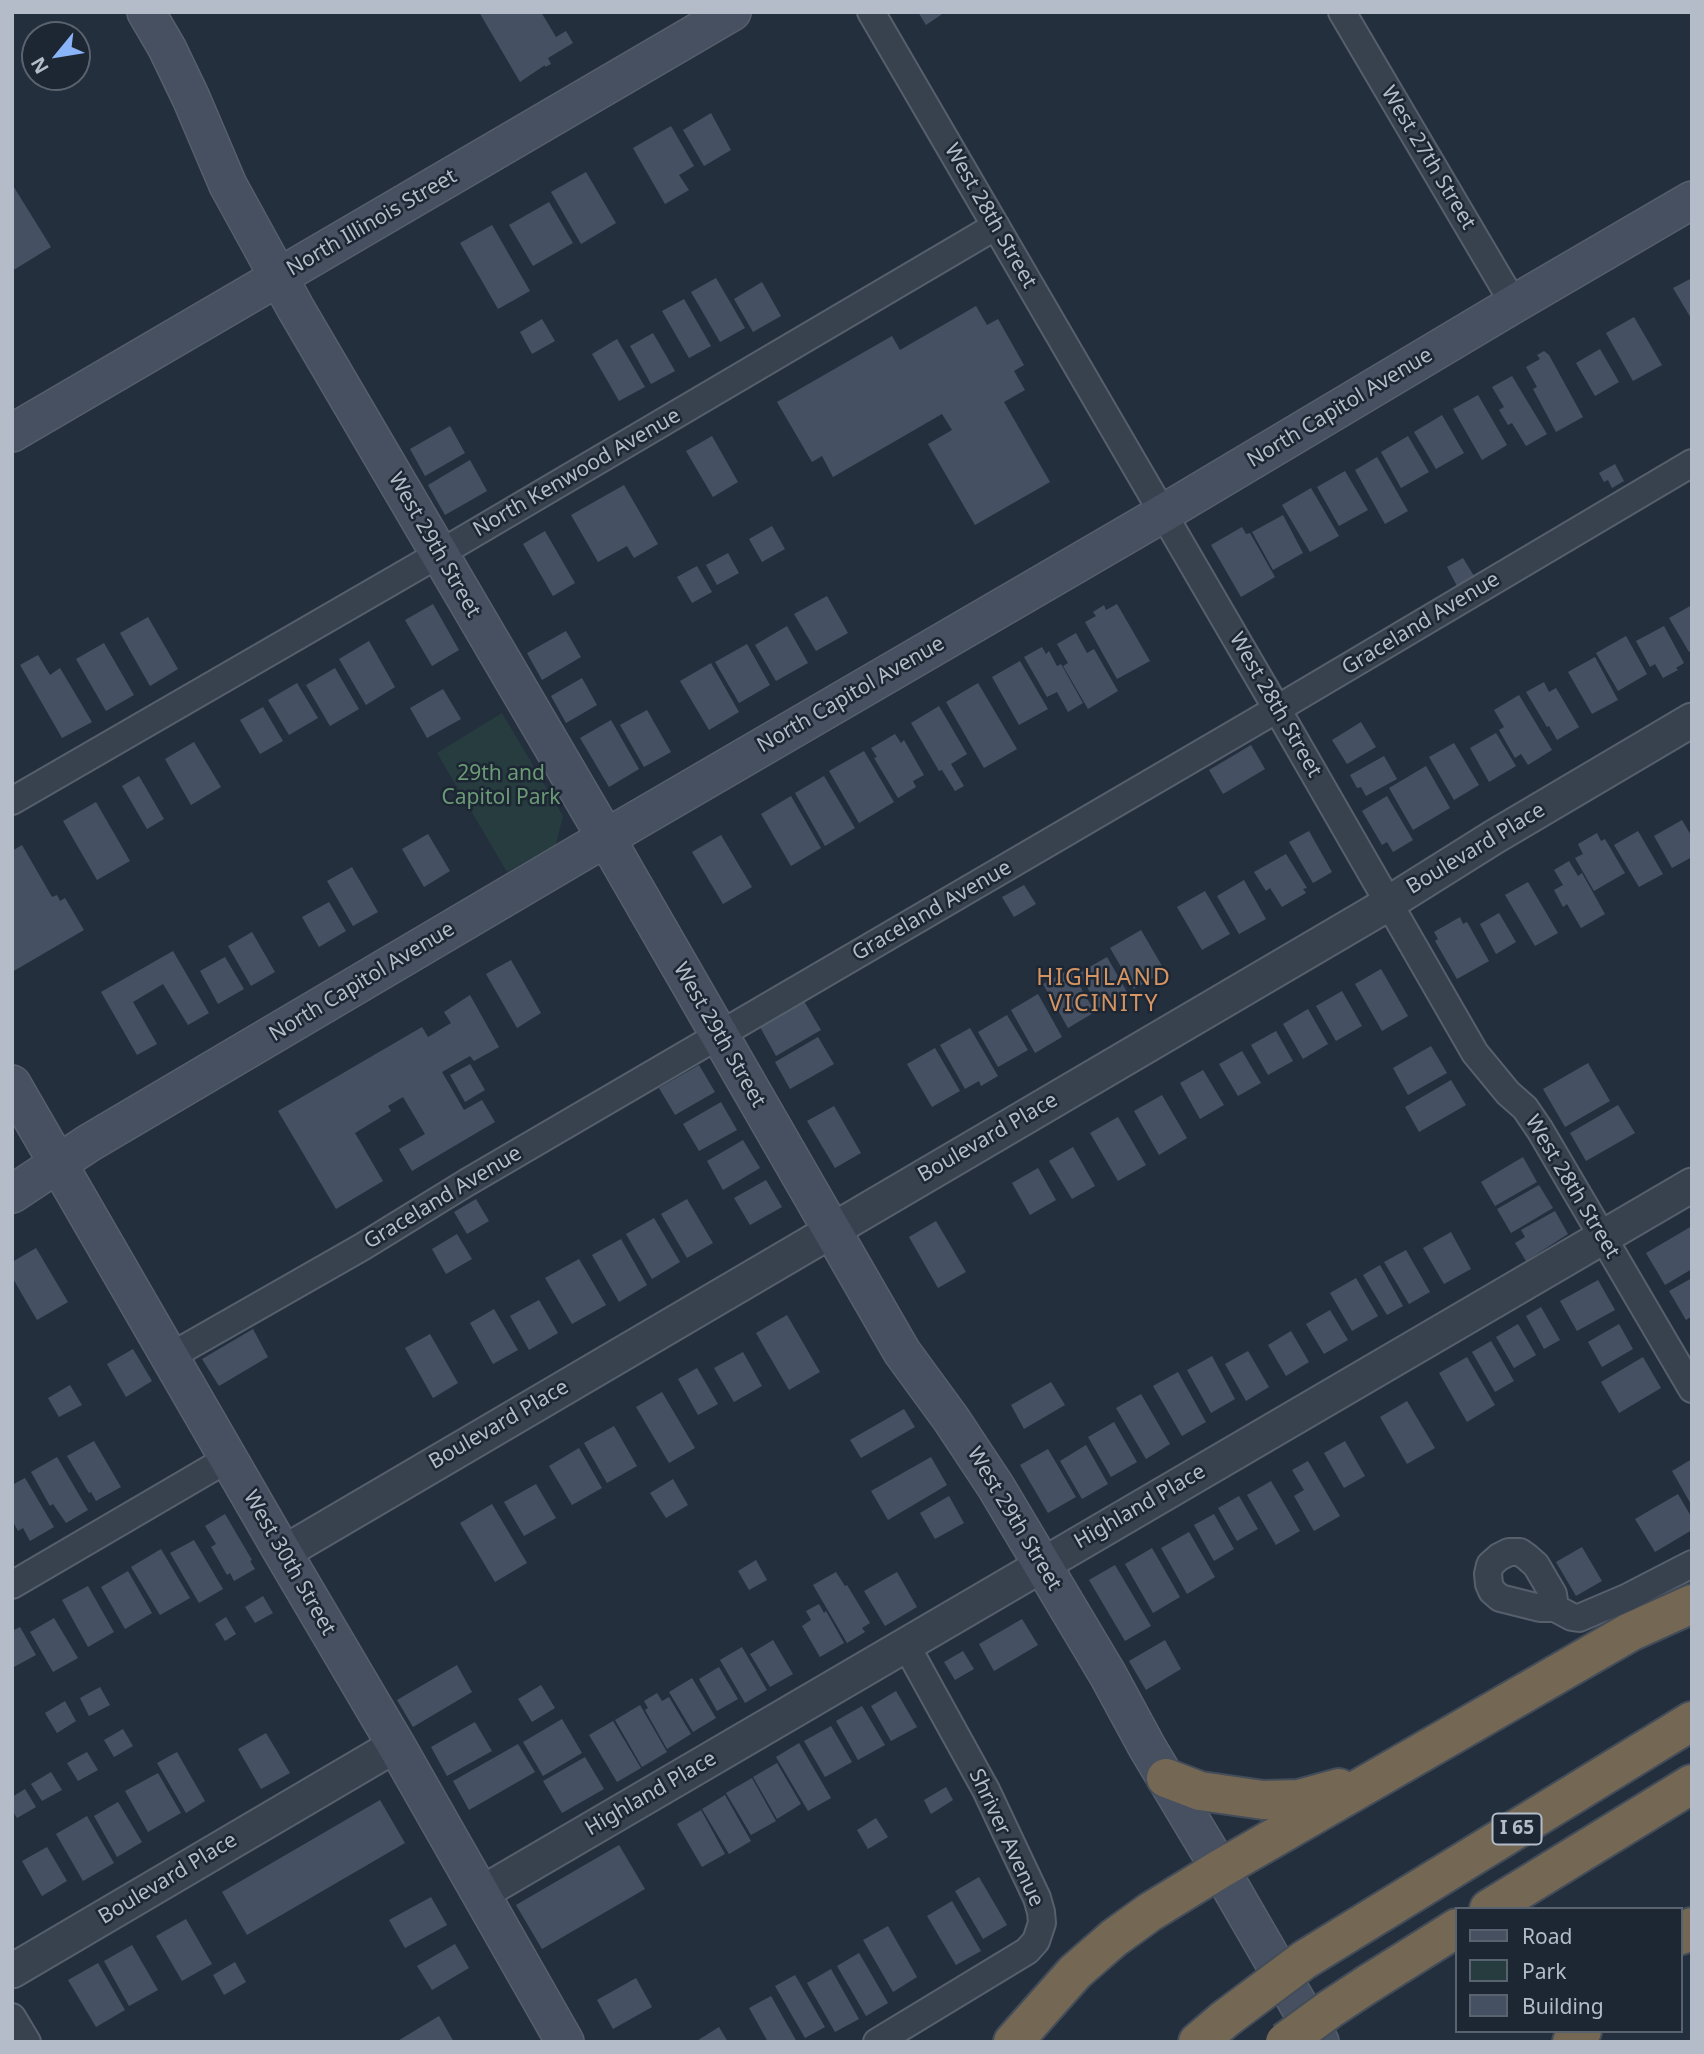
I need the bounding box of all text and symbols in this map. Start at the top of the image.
north arrow [21,21,91,91]
text: N [24,52,55,79]
street label: West 27th Street [1375,82,1481,234]
street label: West 28th Street [938,139,1042,293]
street label: North Illinois Street [283,164,461,282]
street label: North Capitol Avenue [1243,343,1437,473]
street label: North Kenwood Avenue [469,403,685,543]
street label: West 29th Street [382,468,486,622]
street label: Graceland Avenue [1338,567,1504,681]
street label: West 28th Street [1223,628,1327,782]
street label: North Capitol Avenue [753,631,949,759]
park label: 29th and Capitol Park [442,761,560,811]
street label: Boulevard Place [1402,798,1550,900]
street label: Graceland Avenue [848,855,1016,967]
street label: North Capitol Avenue [265,917,459,1047]
street label: West 29th Street [667,958,771,1112]
district label: HIGHLAND VICINITY [1037,964,1171,1018]
street label: Boulevard Place [914,1088,1062,1188]
street label: West 28th Street [1519,1111,1625,1263]
street label: Graceland Avenue [360,1141,526,1255]
street label: Boulevard Place [425,1375,573,1475]
street label: West 29th Street [961,1443,1067,1595]
street label: Highland Place [1070,1459,1210,1555]
street label: West 30th Street [237,1486,341,1640]
street label: Highland Place [581,1746,721,1842]
street label: Shriver Avenue [963,1765,1049,1911]
road number: I 65 [1492,1814,1542,1844]
street label: Boulevard Place [94,1828,242,1930]
legend [1456,1907,1683,2033]
text: Road [1522,1922,1572,1950]
text: Park [1522,1957,1566,1985]
text: Building [1522,1992,1604,2020]

